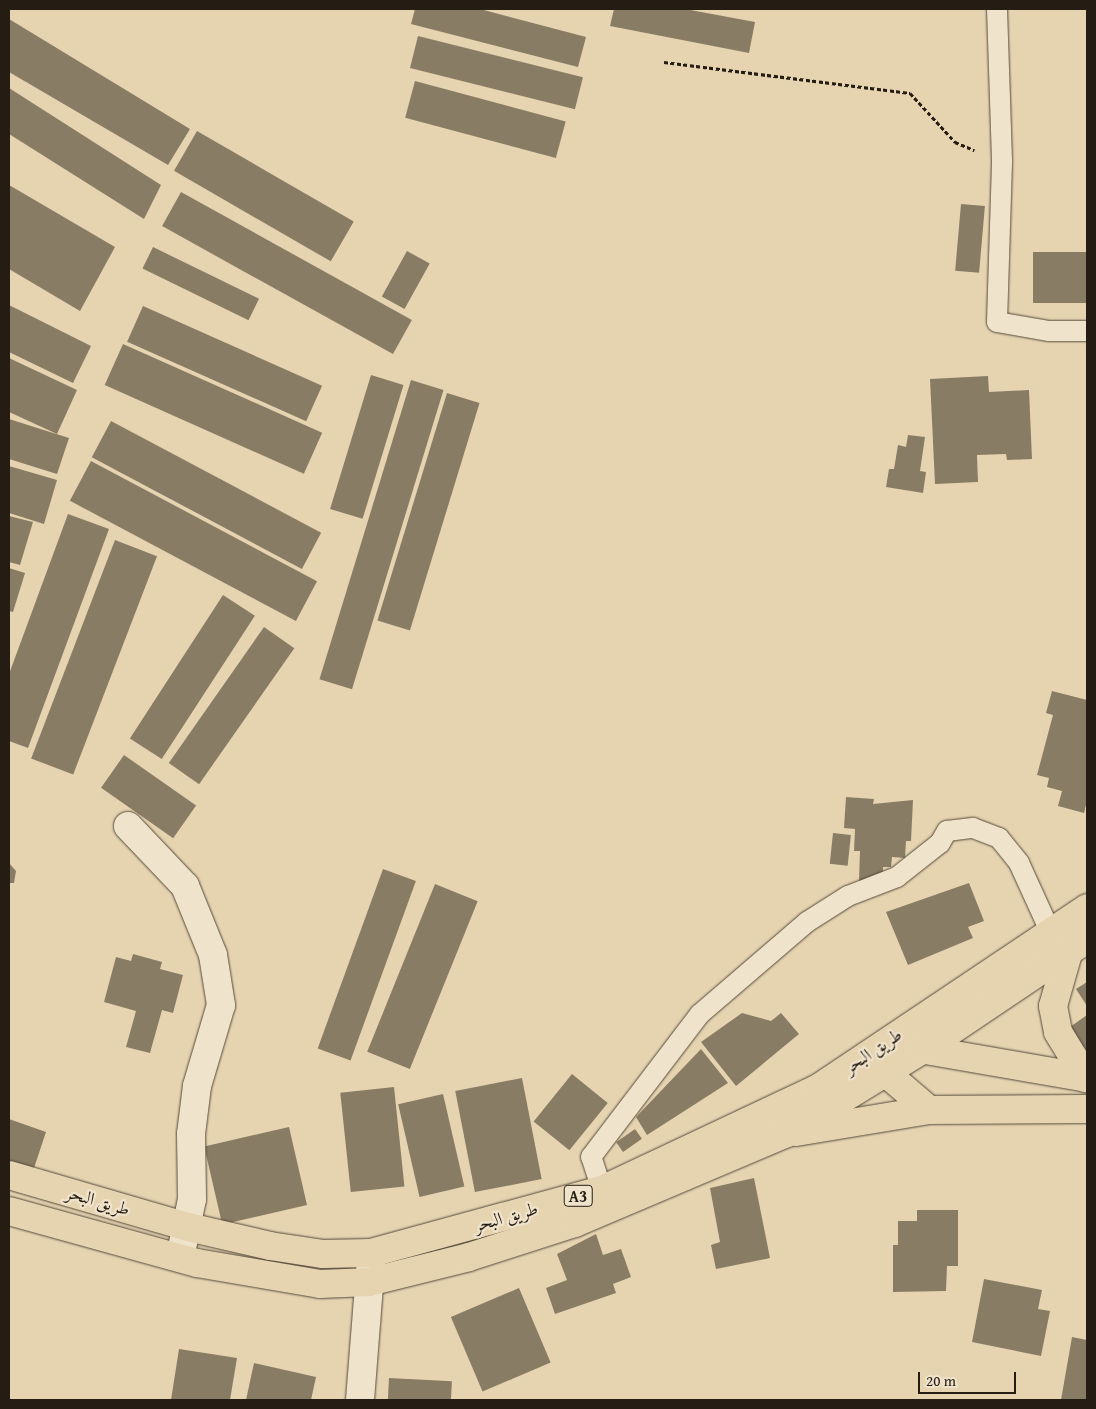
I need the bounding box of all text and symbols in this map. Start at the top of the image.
street label: طريق البحر [840,1024,906,1078]
street label: طريق البحر [64,1182,132,1220]
road number: A3 [563,1182,593,1210]
street label: طريق البحر [472,1198,540,1236]
scale bar [921,1362,1018,1394]
text: 20 m [926,1370,956,1391]

